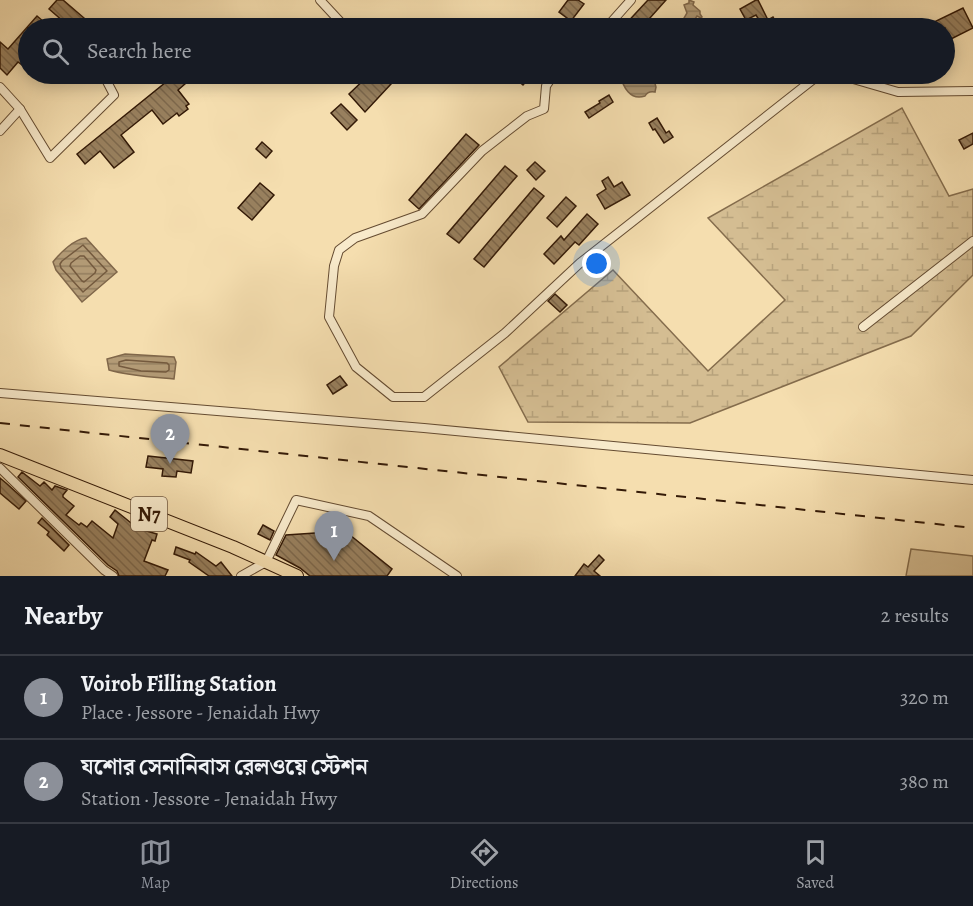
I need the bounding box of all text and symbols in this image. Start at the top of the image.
search box [18,18,955,84]
icon: search [39,35,72,68]
text: Search here [87,36,192,66]
your location [582,249,611,278]
pin: 2 [150,414,190,464]
road number: N7 [131,497,167,531]
pin: 1 [314,512,354,561]
text: Nearby [24,598,103,633]
text: 2 results [881,602,949,629]
text: Voirob Filling Station [81,669,277,699]
text: 1 [40,684,47,711]
text: 320 m [900,684,949,711]
text: Place · Jessore - Jenaidah Hwy [81,699,320,726]
text: যশোর সেনানিবাস রেলওয়ে স্টেশন [81,752,368,782]
text: 2 [39,768,48,795]
text: 380 m [900,768,949,795]
text: Station · Jessore - Jenaidah Hwy [81,785,337,812]
tab: Map [139,836,172,894]
tab: Directions [450,836,518,894]
tab: Saved [796,836,834,894]

